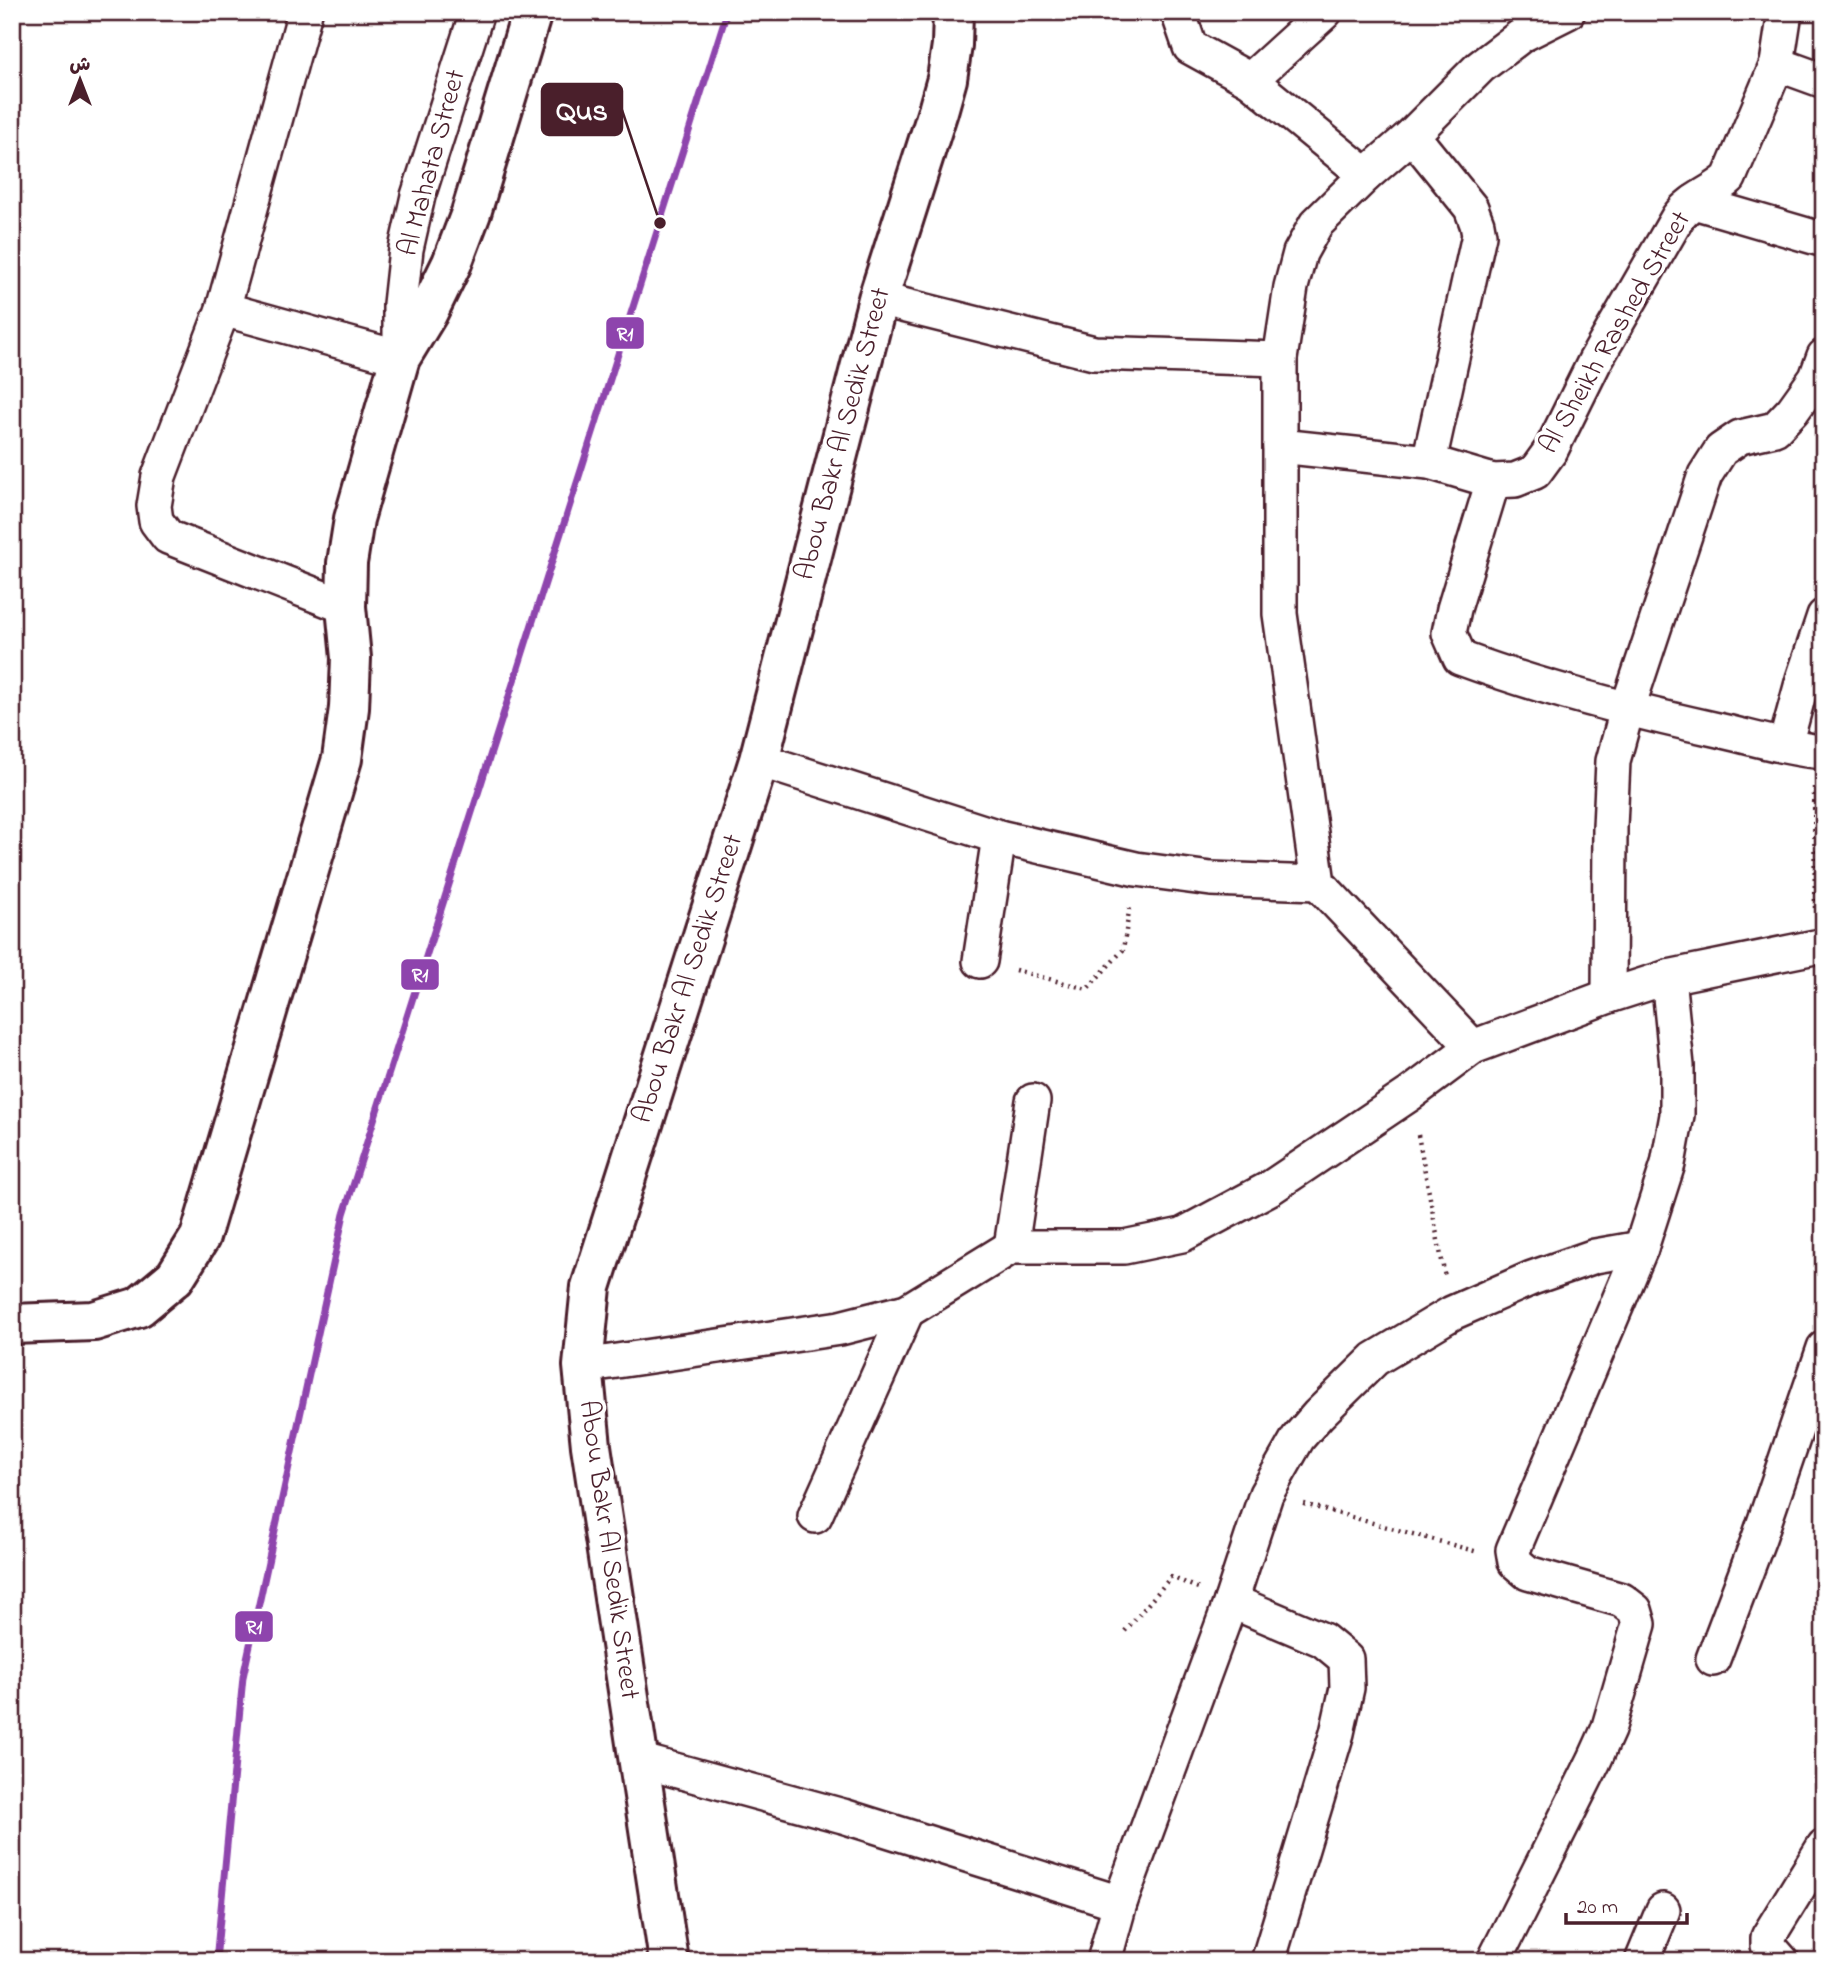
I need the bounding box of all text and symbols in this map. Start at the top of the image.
north arrow [46,46,116,116]
text: ش [70,52,91,79]
street label: Al Mahata Street [388,65,478,261]
callout: Qus [542,84,622,135]
text: Qus [556,91,608,135]
street label: Al Sheikh Rashed Street [1530,204,1702,462]
street label: Abou Bakr Al Sedik Street [785,283,903,585]
line badge: R1 [605,316,645,350]
text: R1 [617,322,633,349]
street label: Abou Bakr Al Sedik Street [623,829,755,1129]
line badge: R1 [400,958,440,991]
text: R1 [412,963,428,990]
street label: Abou Bakr Al Sedik Street [567,1398,649,1702]
line badge: R1 [234,1610,274,1643]
text: R1 [246,1615,262,1642]
scale bar [1566,1882,1687,1926]
text: 20 m [1577,1893,1618,1923]

